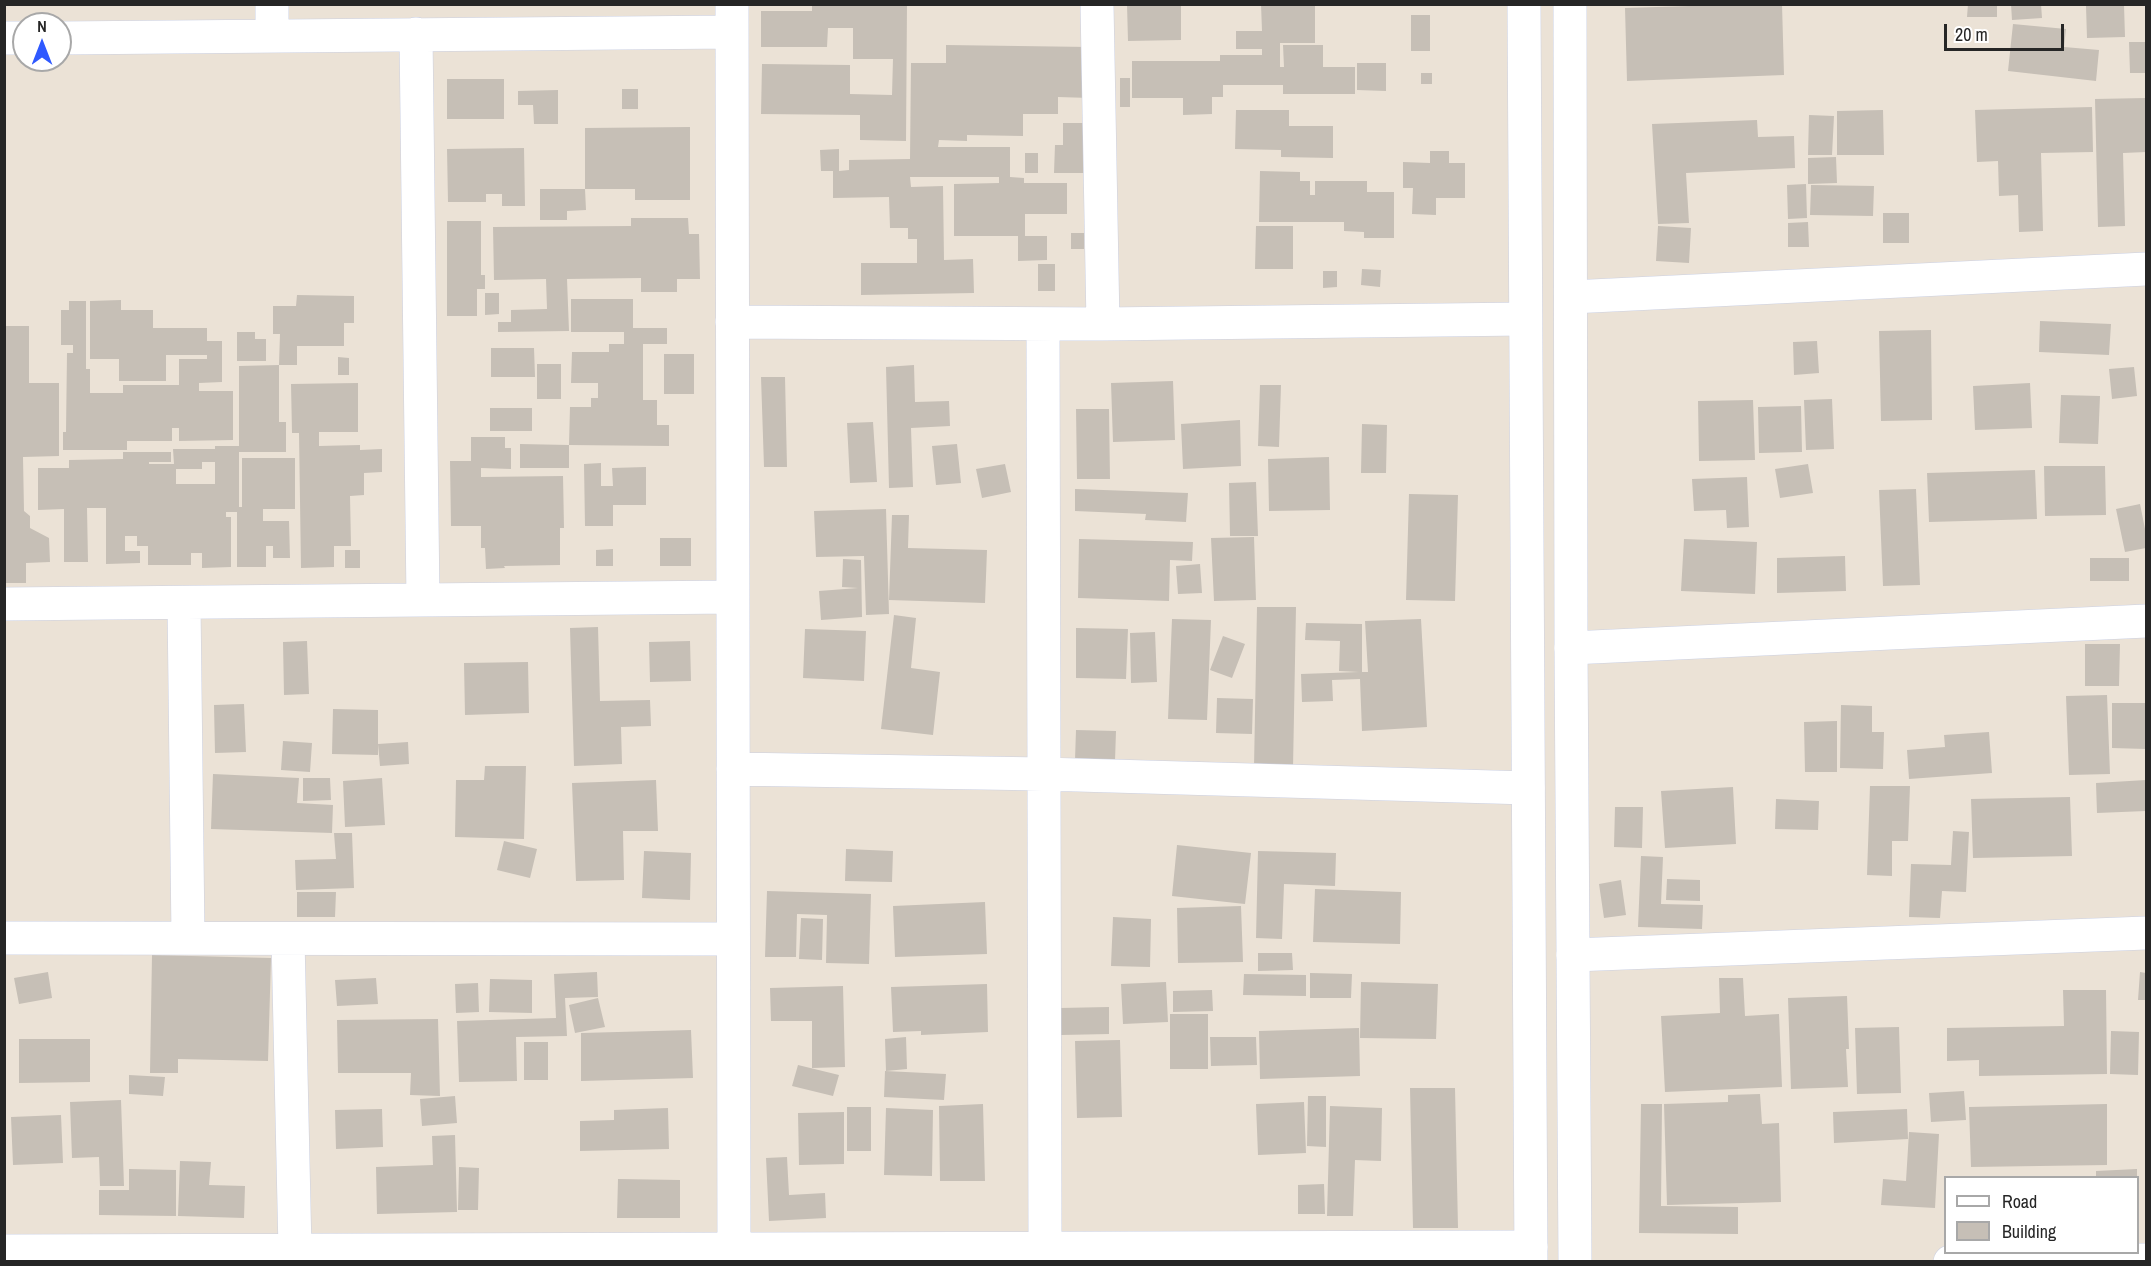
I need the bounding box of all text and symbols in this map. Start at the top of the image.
north arrow [12,12,72,72]
scale bar [1947,12,2067,50]
text: N [37,15,47,37]
text: 20 m [1955,22,1988,47]
legend [1944,1176,2139,1254]
text: Road [2002,1189,2037,1214]
text: Building [2002,1219,2056,1244]

